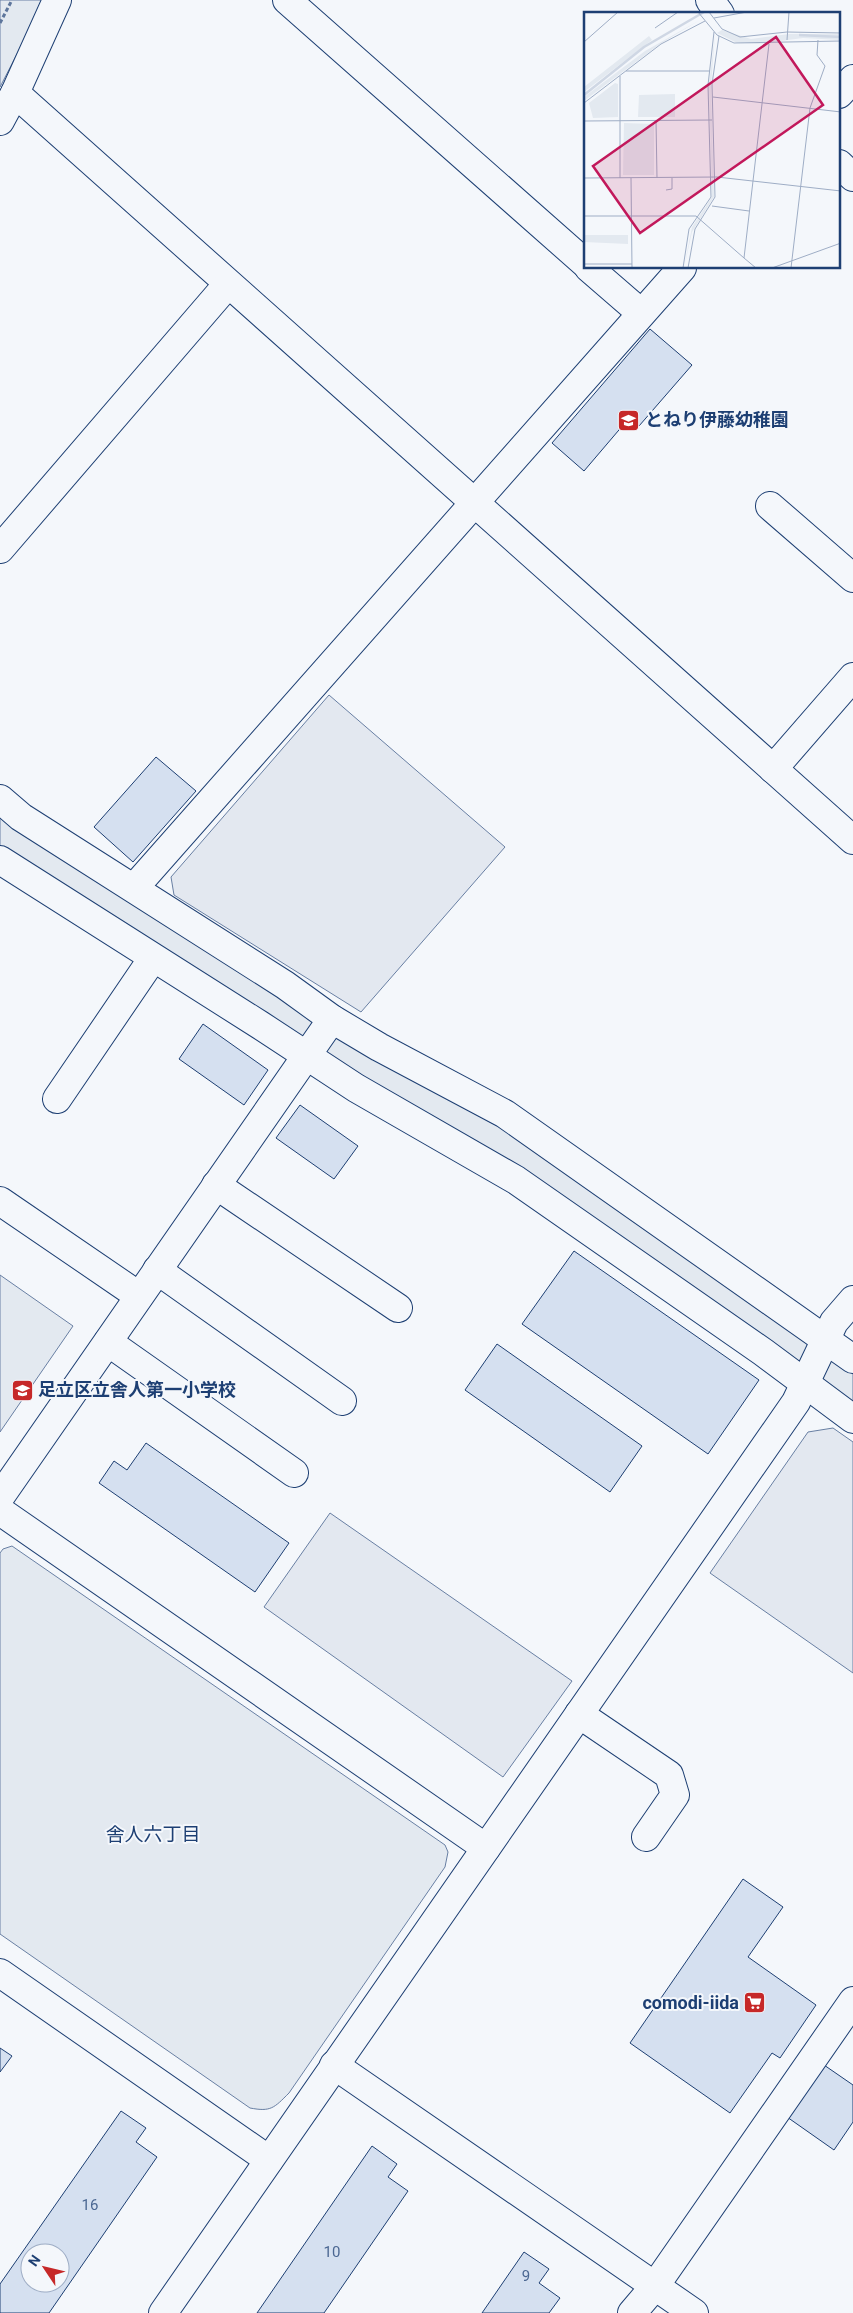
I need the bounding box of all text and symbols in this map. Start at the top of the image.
inset map [584,12,840,269]
school or university icon: とねり伊藤幼稚園 [617,408,641,432]
place label: とねり伊藤幼稚園 [645,409,789,430]
school or university icon: 足立区立舎人第一小学校 [10,1378,34,1402]
place label: 足立区立舎人第一小学校 [38,1379,236,1400]
district label: 舎人六丁目 [105,1823,201,1846]
supermarket icon: comodi-iida [743,1991,767,2015]
place label: comodi-iida [642,1992,739,2013]
house number: 16 [82,2196,98,2214]
north arrow [20,2243,70,2293]
house number: 10 [324,2243,340,2261]
text: N [25,2252,44,2269]
house number: 9 [522,2267,530,2285]

